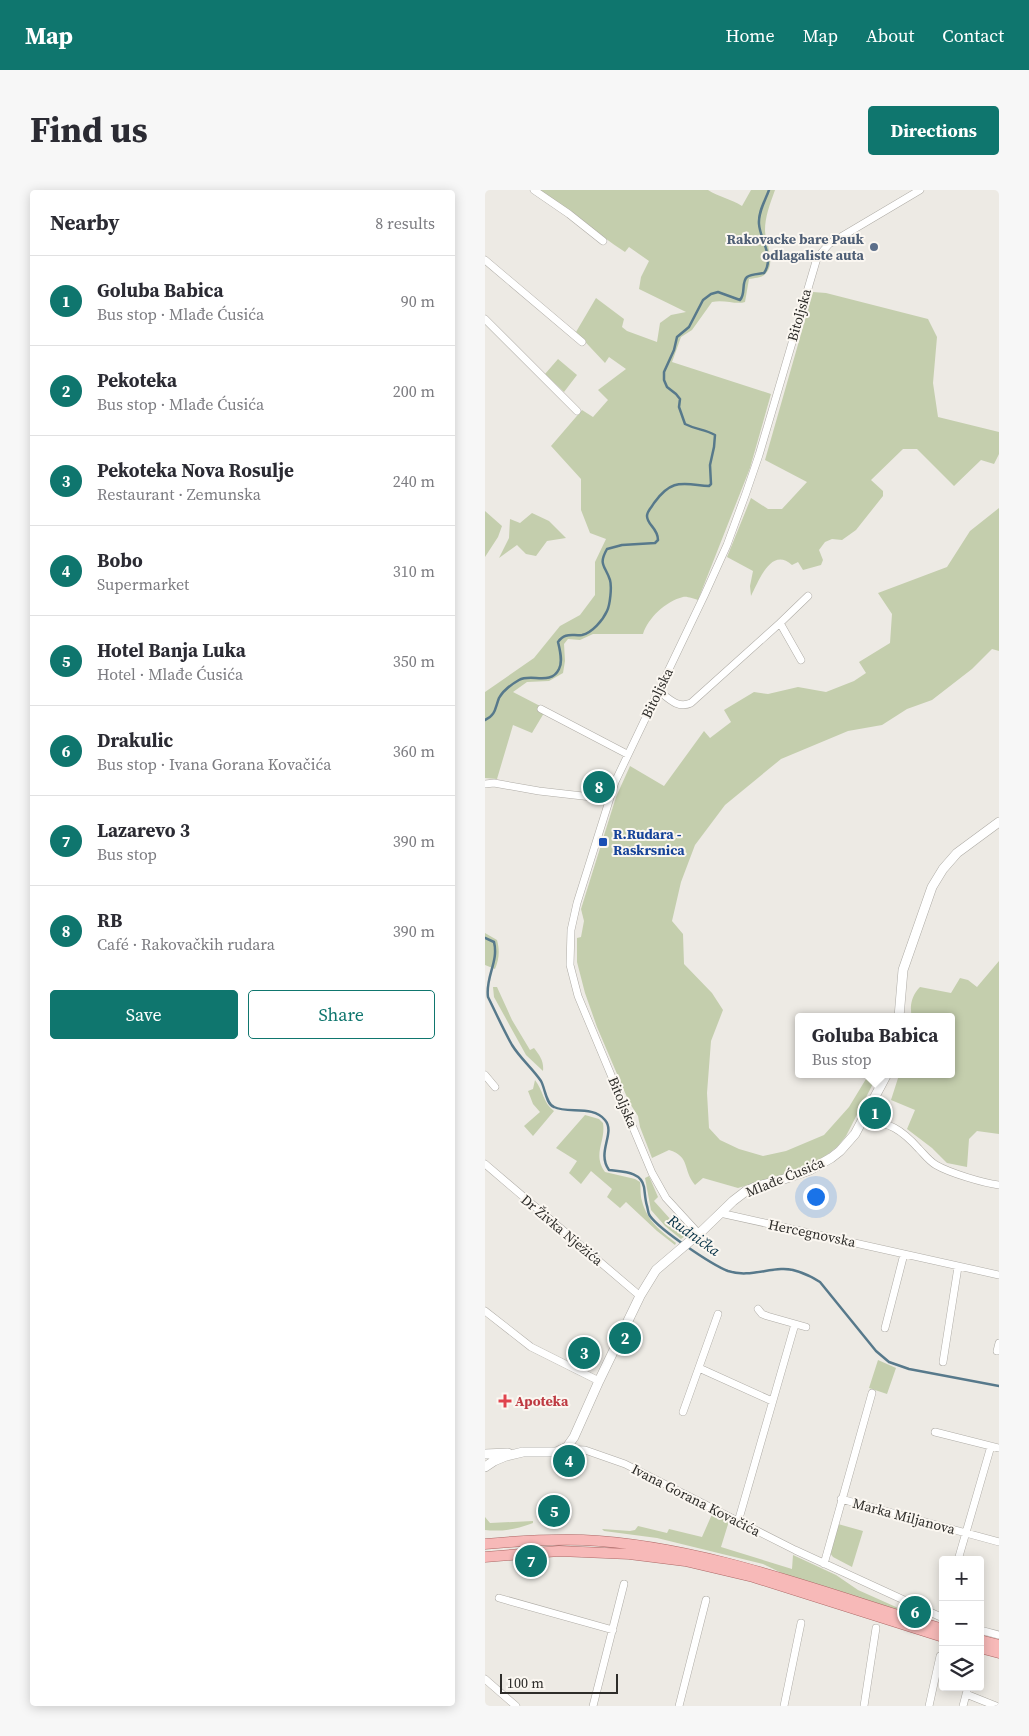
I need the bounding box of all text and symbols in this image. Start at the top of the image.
text: Map [25,19,73,52]
text: Home [726,23,775,48]
text: Map [803,23,838,48]
text: About [866,23,914,48]
text: Contact [942,23,1004,48]
text: Find us [30,106,148,154]
button: Directions [868,106,999,155]
text: Nearby [50,208,120,237]
text: 8 results [375,212,435,234]
place label: Rakovacke bare Pauk odlagaliste auta [727,229,865,265]
marker: Rakovacke bare Pauk odlagaliste auta [868,241,880,253]
text: Goluba Babica [97,277,223,303]
street label: Bitoljska [782,286,816,344]
text: 1 [62,290,70,312]
text: 90 m [401,290,435,312]
text: Bus stop · Mlađe Ćusića [97,303,264,325]
text: Pekoteka [97,367,177,393]
text: 2 [62,380,70,402]
text: 200 m [393,380,435,402]
text: Bus stop · Mlađe Ćusića [97,393,264,415]
text: Pekoteka Nova Rosulje [97,457,294,483]
text: 3 [62,470,70,492]
text: 240 m [393,470,435,492]
text: Restaurant · Zemunska [97,483,261,505]
text: Bobo [97,547,143,573]
text: 4 [62,560,70,582]
text: 310 m [393,560,435,582]
text: Supermarket [97,573,189,595]
text: Hotel Banja Luka [97,637,246,663]
text: 5 [62,650,70,672]
text: 350 m [393,650,435,672]
text: Hotel · Mlađe Ćusića [97,663,243,685]
street label: Bitoljska [636,664,678,722]
text: Drakulic [97,727,173,753]
text: 6 [62,740,70,762]
text: 360 m [393,740,435,762]
text: Bus stop · Ivana Gorana Kovačića [97,753,331,775]
pin: 8 [583,768,615,806]
text: Lazarevo 3 [97,817,190,843]
place label: R.Rudara - Raskrsnica [613,824,685,860]
text: 7 [62,830,70,852]
text: 390 m [393,830,435,852]
marker: R.Rudara - Raskrsnica [597,836,609,848]
text: Bus stop [97,843,157,865]
text: RB [97,907,122,933]
text: 8 [62,920,70,942]
text: 390 m [393,920,435,942]
text: Café · Rakovačkih rudara [97,933,275,955]
button: Save [50,990,238,1039]
button: Share [248,990,435,1039]
popup [795,1013,955,1078]
text: Goluba Babica [812,1022,938,1048]
text: Bus stop [812,1048,872,1070]
street label: Bitoljska [603,1073,643,1131]
pin: 1 [859,1094,891,1132]
street label: Mlađe Ćusića [743,1152,828,1202]
your location [803,1184,829,1210]
street label: Dr Živka Nježića [517,1190,608,1271]
water label: Rudnička [663,1209,725,1261]
street label: Hercegnovska [767,1214,858,1252]
pin: 2 [609,1319,641,1357]
pin: 3 [568,1334,600,1372]
place label: Apoteka [515,1391,569,1411]
marker: Apoteka [499,1395,511,1407]
pin: 4 [553,1442,585,1480]
street label: Ivana Gorana Kovačića [628,1459,765,1542]
pin: 5 [538,1492,570,1530]
street label: Marka Miljanova [851,1493,958,1540]
pin: 7 [515,1542,547,1580]
map controls [939,1556,984,1691]
button: + [939,1556,984,1601]
pin: 6 [899,1593,931,1631]
button: − [939,1601,984,1646]
button: layers [939,1646,984,1691]
scale bar [500,1671,617,1694]
text: 100 m [507,1673,544,1693]

